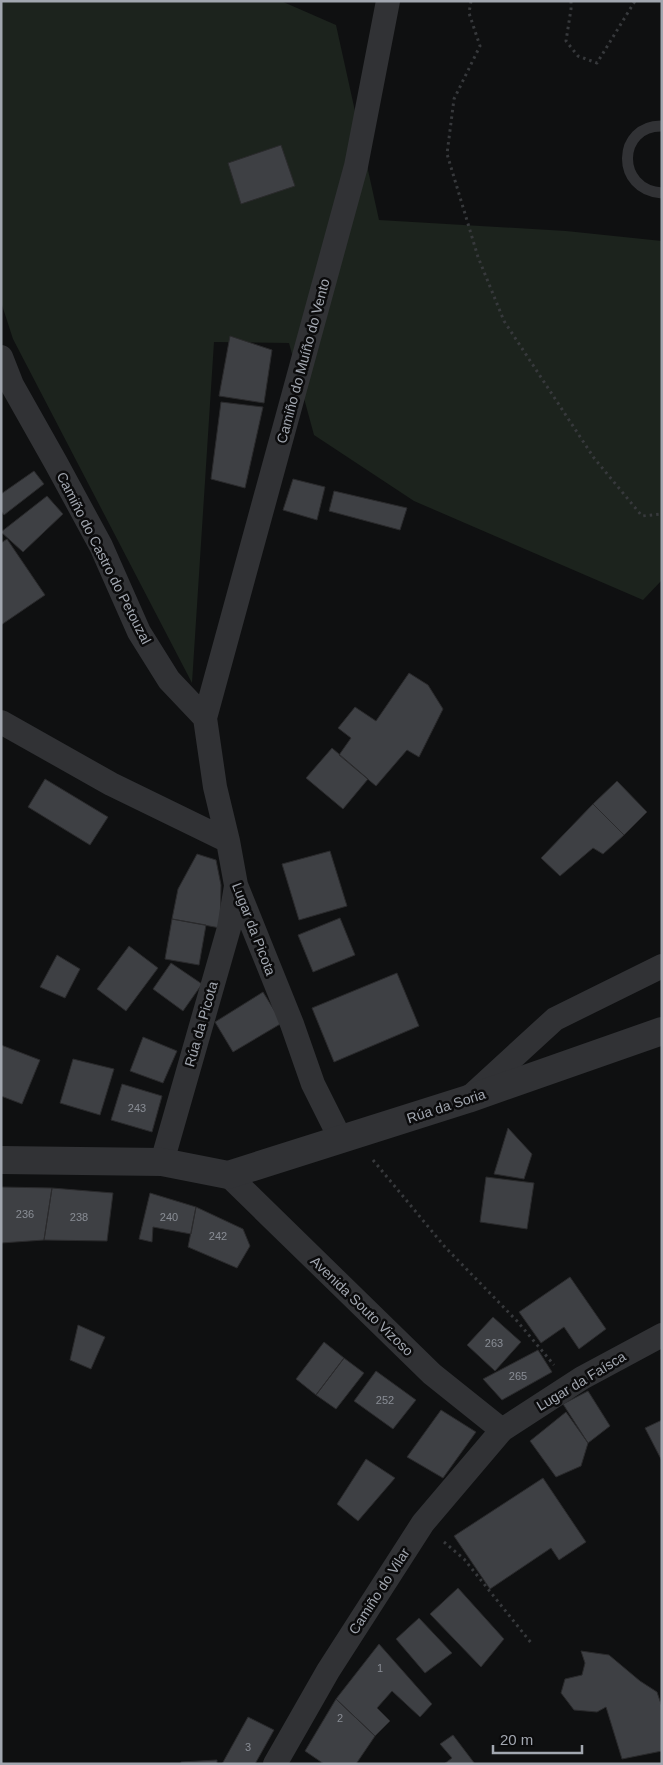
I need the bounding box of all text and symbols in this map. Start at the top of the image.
street label: Camiño do Muíño do Vento [273,277,333,445]
street label: Camiño do Castro do Petouzal [54,469,154,647]
street label: Lugar da Picota [229,880,279,978]
street label: Rúa da Picota [181,979,221,1068]
street label: Rúa da Soria [405,1086,488,1126]
house number: 243 [128,1102,146,1114]
house number: 236 [16,1208,34,1220]
house number: 238 [70,1211,88,1223]
house number: 240 [160,1211,178,1223]
house number: 242 [209,1230,227,1242]
street label: Avenida Souto Vizoso [307,1253,417,1359]
house number: 263 [485,1337,503,1349]
street label: Lugar da Faísca [534,1348,629,1414]
house number: 265 [509,1370,527,1382]
house number: 252 [376,1394,394,1406]
street label: Camiño do Vilar [345,1545,413,1637]
house number: 1 [377,1662,383,1674]
house number: 2 [337,1712,343,1724]
scale bar [493,1722,582,1754]
text: 20 m [500,1731,533,1748]
house number: 3 [245,1741,251,1753]

